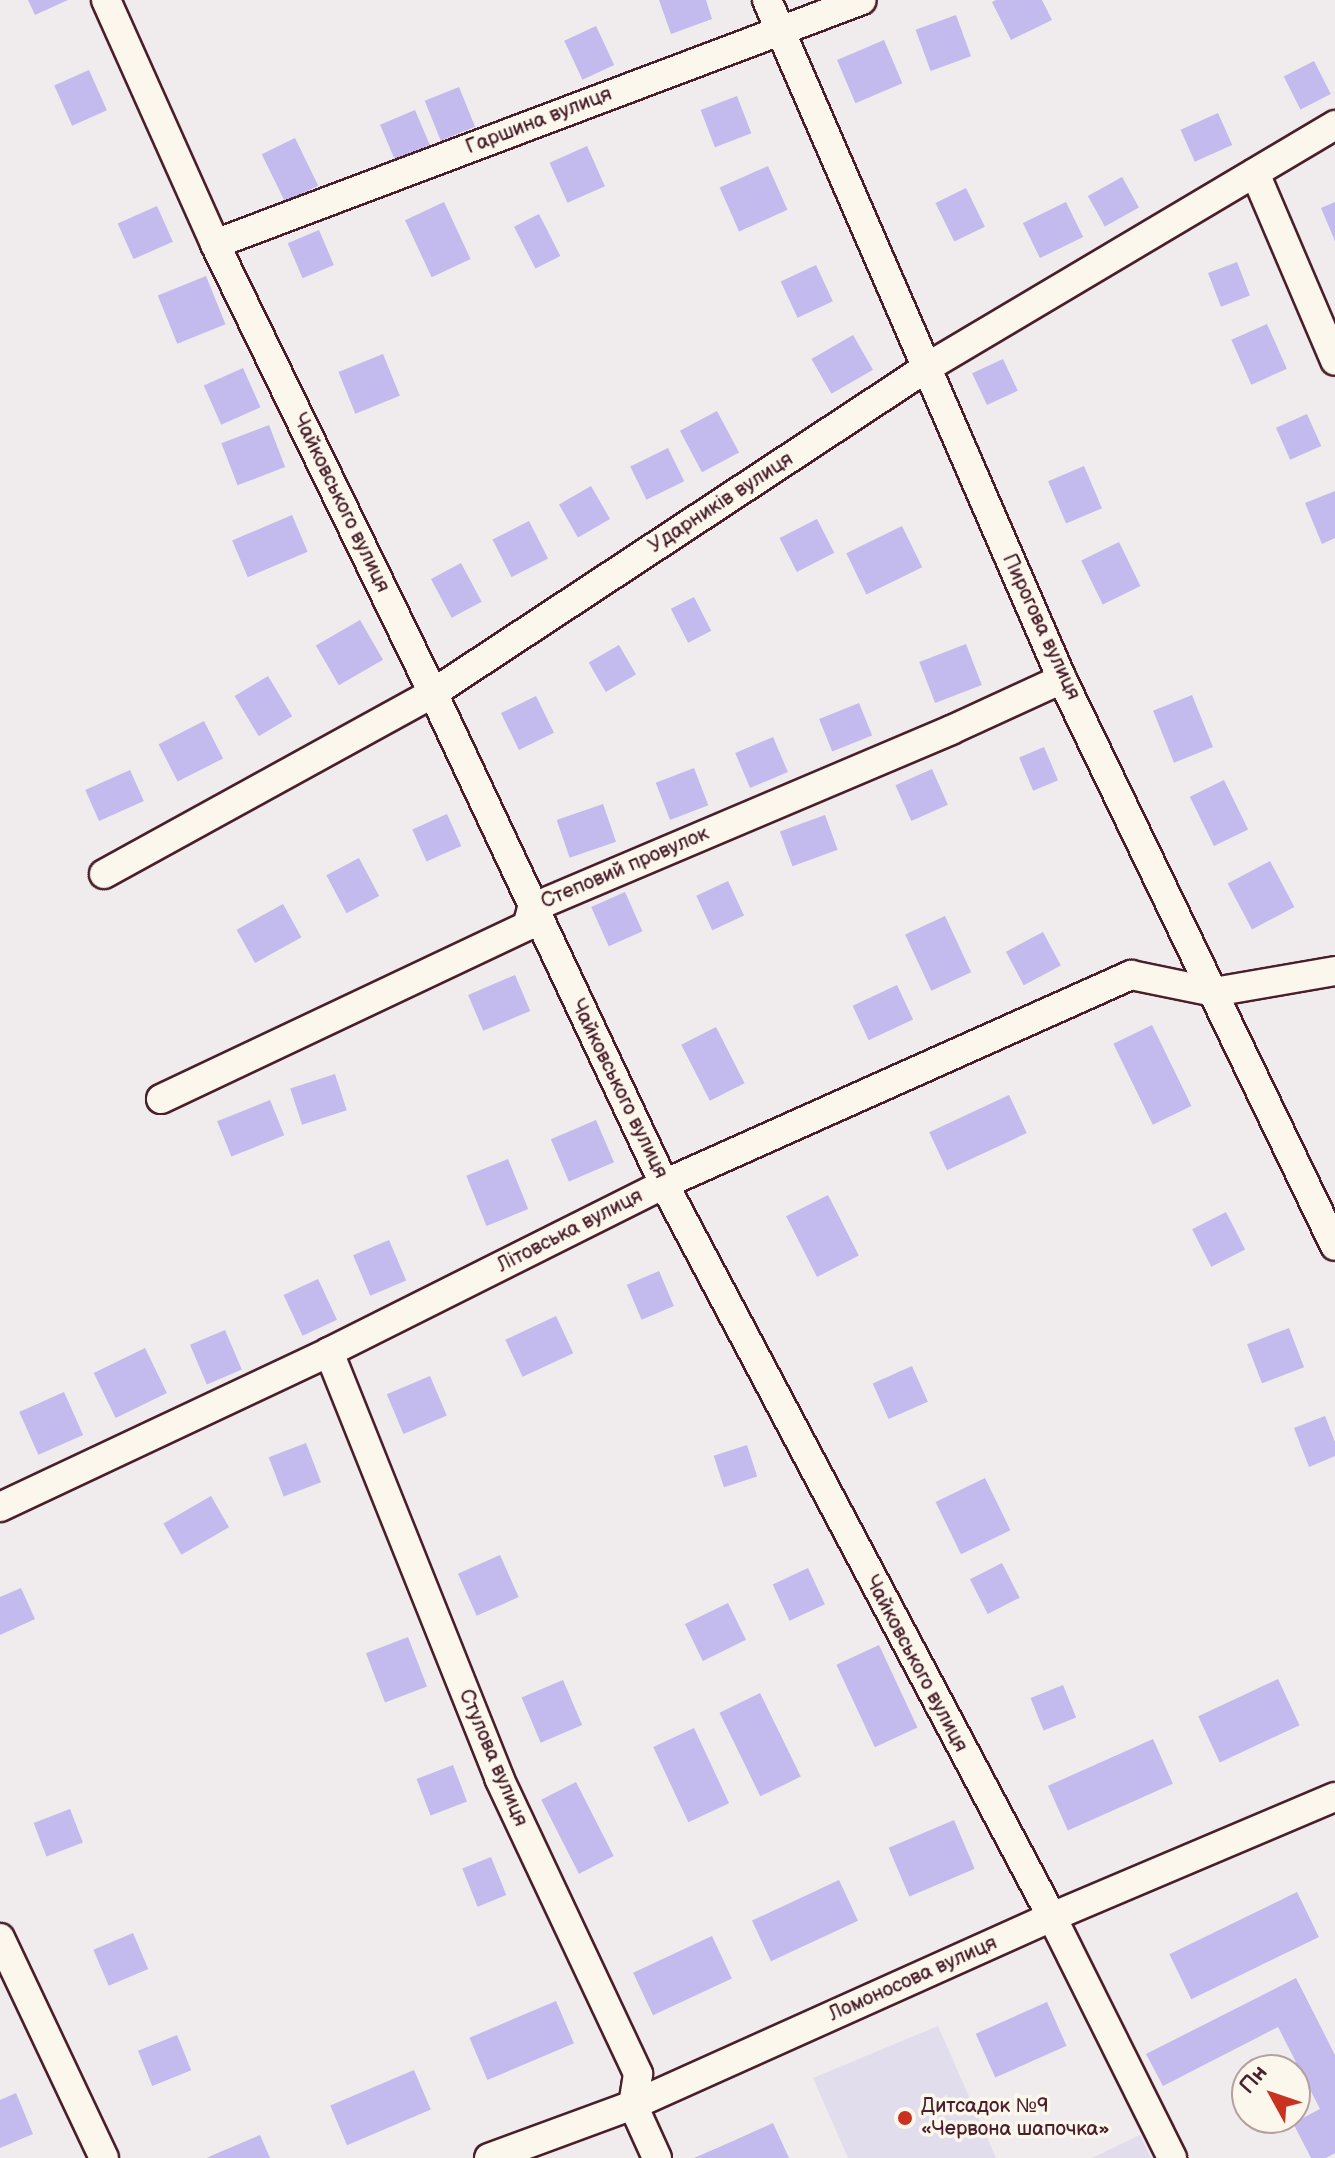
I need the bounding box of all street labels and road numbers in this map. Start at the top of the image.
street label: Гаршина вулиця [463,82,615,160]
street label: Чайковського вулиця [287,409,395,597]
street label: Ударників вулиця [644,447,798,559]
street label: Пирогова вулиця [997,550,1085,704]
street label: Степовий провулок [538,822,712,914]
street label: Чайковського вулиця [565,995,673,1183]
street label: Літовська вулиця [493,1184,647,1278]
street label: Чайковського вулиця [859,1572,973,1756]
street label: Стулова вулиця [453,1686,533,1830]
street label: Ломоносова вулиця [825,1931,1001,2027]

